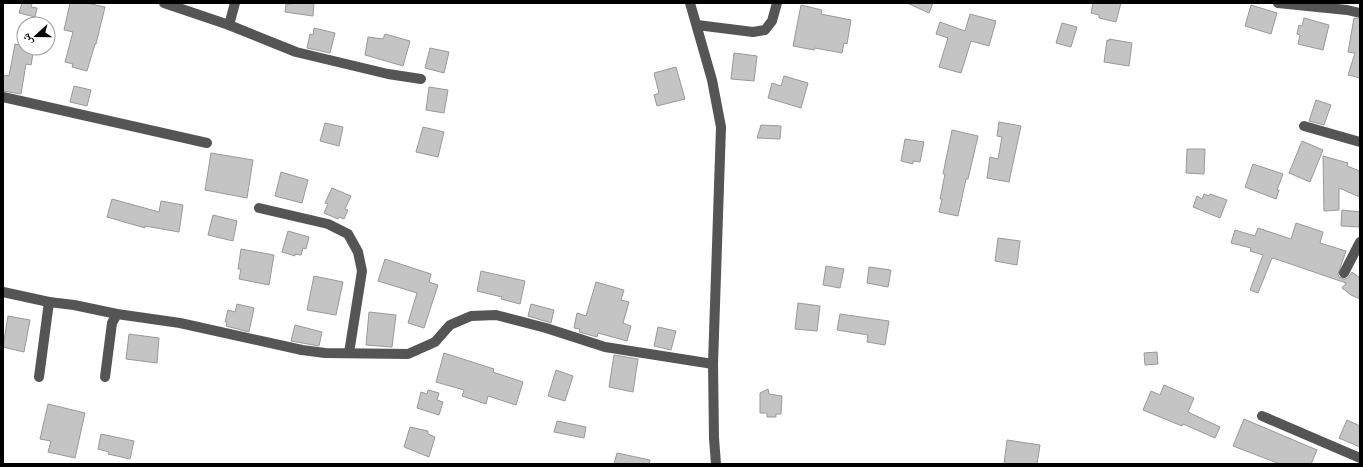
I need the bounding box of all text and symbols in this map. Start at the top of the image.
north arrow [16,16,56,56]
text: ش [19,31,36,47]

